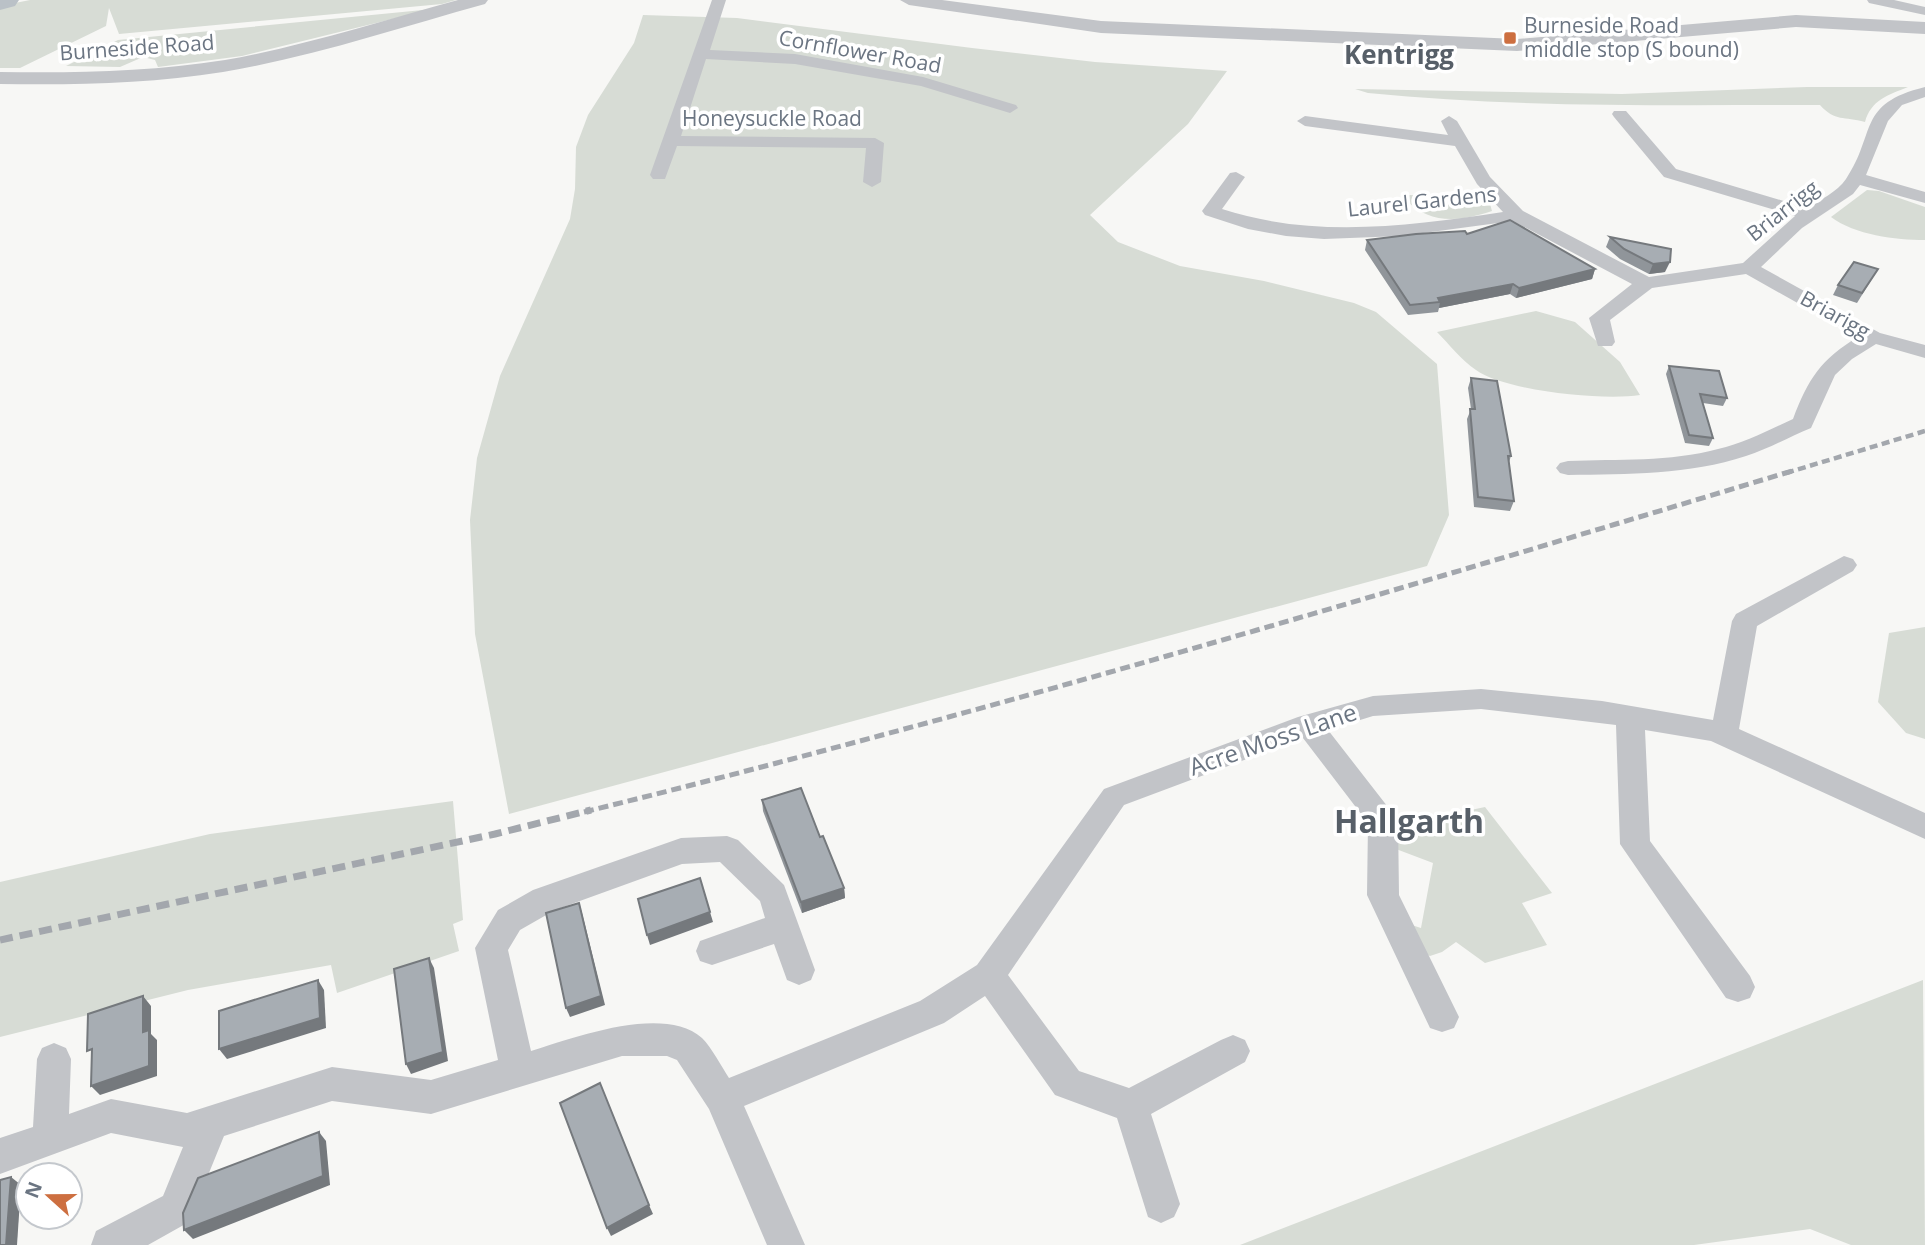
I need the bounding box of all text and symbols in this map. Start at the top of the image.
place label: Burneside Road middle stop (S bound) [1524,11,1739,63]
street label: Cornflower Road [777,23,944,79]
street label: Burneside Road [59,28,215,66]
marker: Burneside Road middle stop (S bound) [1502,30,1518,46]
district label: Kentrigg [1344,36,1454,72]
street label: Honeysuckle Road [682,104,862,132]
street label: Briarrigg [1741,173,1824,247]
street label: Laurel Gardens [1346,179,1498,223]
street label: Briarigg [1796,284,1875,345]
street label: Acre Moss Lane [1184,694,1361,783]
district label: Hallgarth [1334,799,1484,842]
north arrow [14,1161,84,1231]
text: N [18,1178,48,1202]

